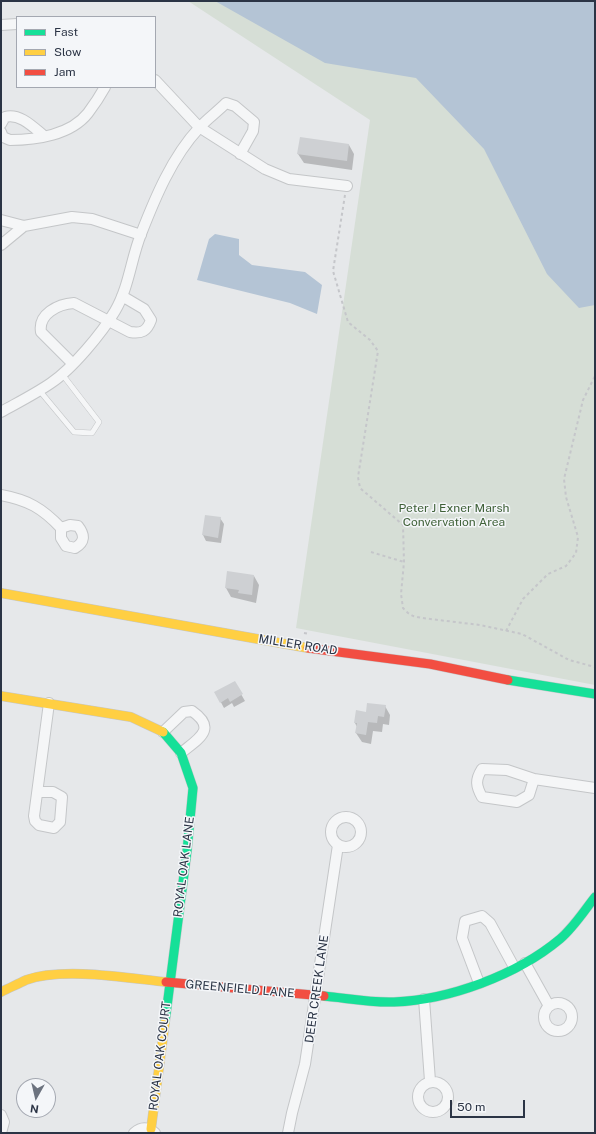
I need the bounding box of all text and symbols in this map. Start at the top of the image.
legend [16,16,156,88]
text: Fast [54,25,78,39]
text: Slow [54,45,81,59]
text: Jam [54,65,76,79]
park label: Peter J Exner Marsh Convervation Area [399,501,509,529]
street label: MILLER ROAD [258,632,338,658]
street label: ROYAL OAK LANE [171,816,197,918]
street label: DEER CREEK LANE [302,934,332,1044]
street label: GREENFIELD LANE [185,977,295,1001]
street label: ROYAL OAK COURT [146,1001,174,1111]
north arrow [16,1078,56,1118]
scale bar [452,1092,527,1118]
text: 50 m [457,1100,485,1114]
text: N [29,1102,40,1115]

